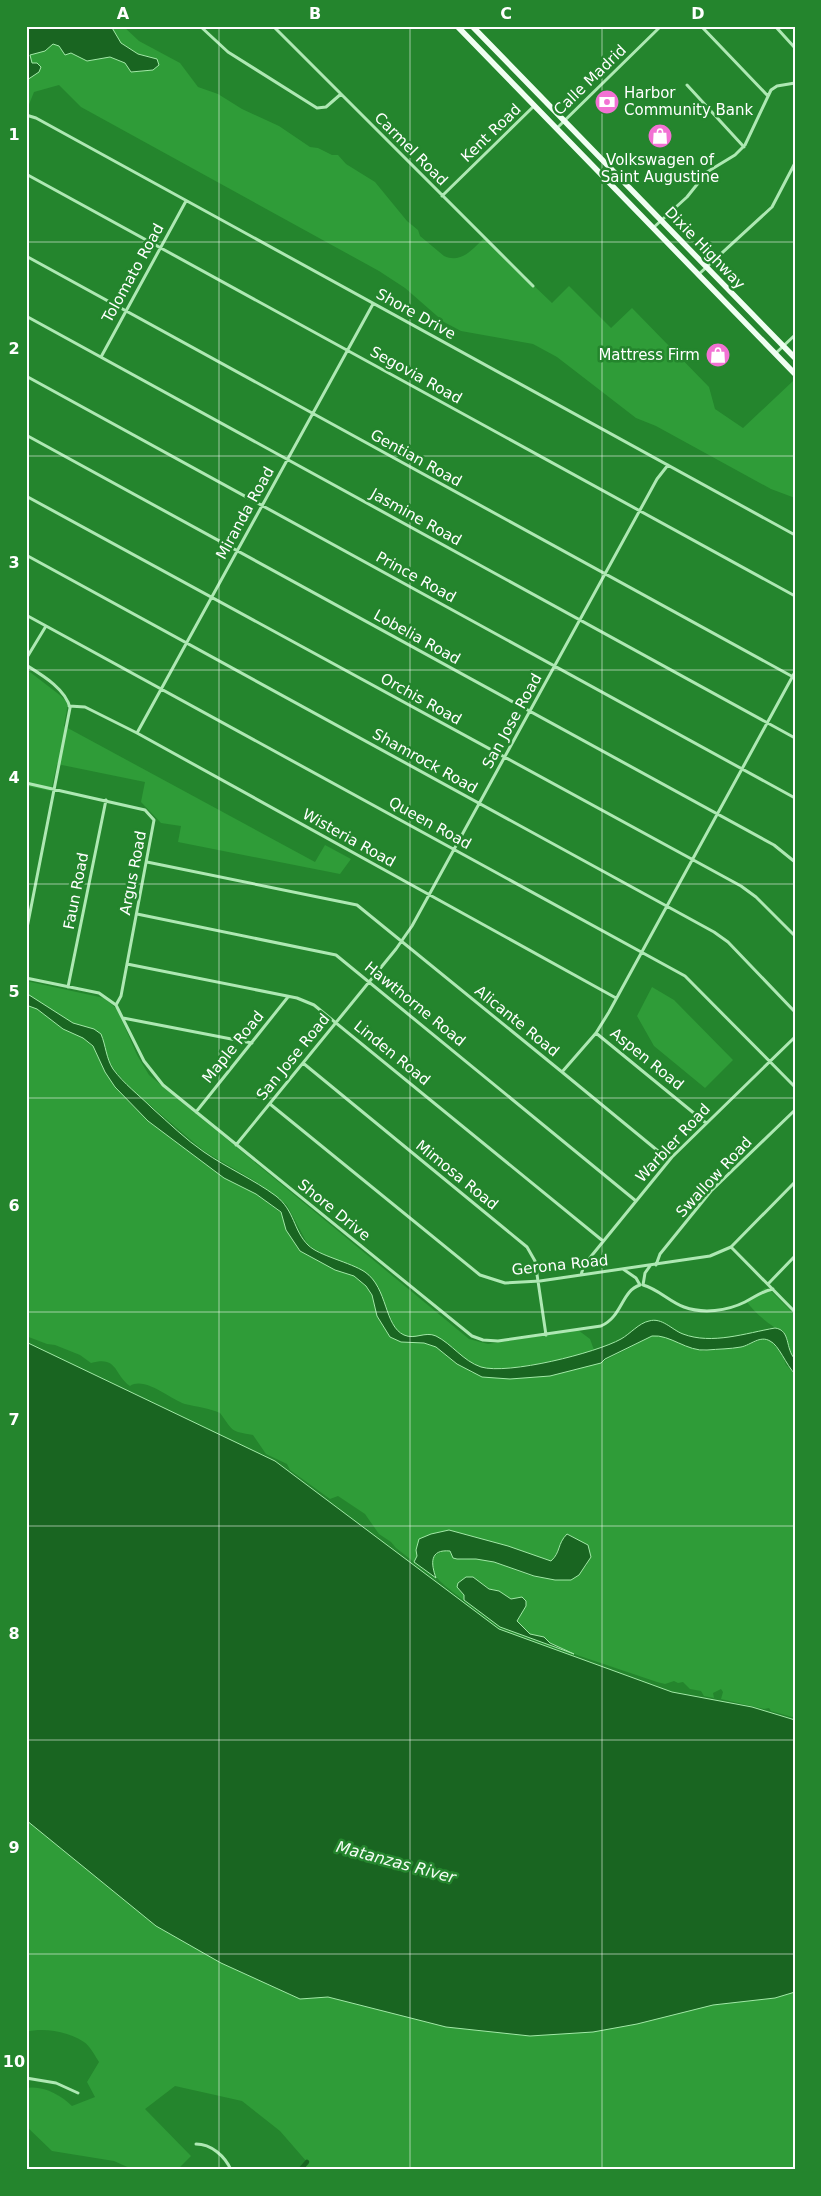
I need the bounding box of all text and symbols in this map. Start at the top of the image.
text: A [117,4,130,23]
text: B [309,4,321,23]
text: C [500,4,512,23]
text: D [691,4,705,23]
street label: Calle Madrid [550,41,630,119]
place label: Harbor Community Bank [624,84,754,119]
bank icon: Harbor Community Bank [594,89,620,115]
street label: Kent Road [457,100,525,166]
street label: Carmel Road [371,109,451,189]
shop icon: Volkswagen of Saint Augustine [647,123,673,149]
text: 1 [8,125,20,144]
place label: Volkswagen of Saint Augustine [601,151,719,186]
street label: Dixie Highway [661,203,749,293]
street label: Tolomato Road [98,220,168,327]
street label: Shore Drive [373,285,459,343]
text: 2 [8,339,20,358]
street label: Segovia Road [367,342,465,408]
shop icon: Mattress Firm [705,342,731,368]
place label: Mattress Firm [598,346,700,364]
street label: Gentian Road [367,426,465,490]
street label: Miranda Road [212,464,278,562]
street label: Jasmine Road [366,484,465,549]
street label: Prince Road [373,548,459,606]
text: 3 [8,553,20,572]
street label: Lobelia Road [371,606,463,668]
street label: Orchis Road [377,669,465,729]
street label: San Jose Road [478,670,546,772]
street label: Shamrock Road [369,725,481,797]
text: 4 [8,768,20,787]
street label: Queen Road [386,793,474,853]
street label: Wisteria Road [299,805,399,871]
street label: Argus Road [116,829,150,917]
street label: Faun Road [60,851,92,931]
street label: Hawthorne Road [361,958,469,1050]
text: 5 [8,982,20,1001]
street label: Alicante Road [471,982,563,1060]
street label: Maple Road [198,1007,268,1087]
street label: San Jose Road [253,1010,333,1104]
street label: Linden Road [350,1017,434,1089]
street label: Aspen Road [607,1024,687,1094]
street label: Warbler Road [632,1100,714,1186]
street label: Swallow Road [672,1133,756,1221]
street label: Mimosa Road [412,1136,502,1214]
street label: Shore Drive [294,1175,374,1245]
text: 6 [8,1196,20,1215]
street label: Gerona Road [511,1251,609,1279]
text: 7 [8,1410,20,1429]
text: 8 [8,1624,20,1643]
water label: Matanzas River [334,1837,459,1887]
text: 9 [8,1838,20,1857]
text: 10 [3,2052,25,2071]

